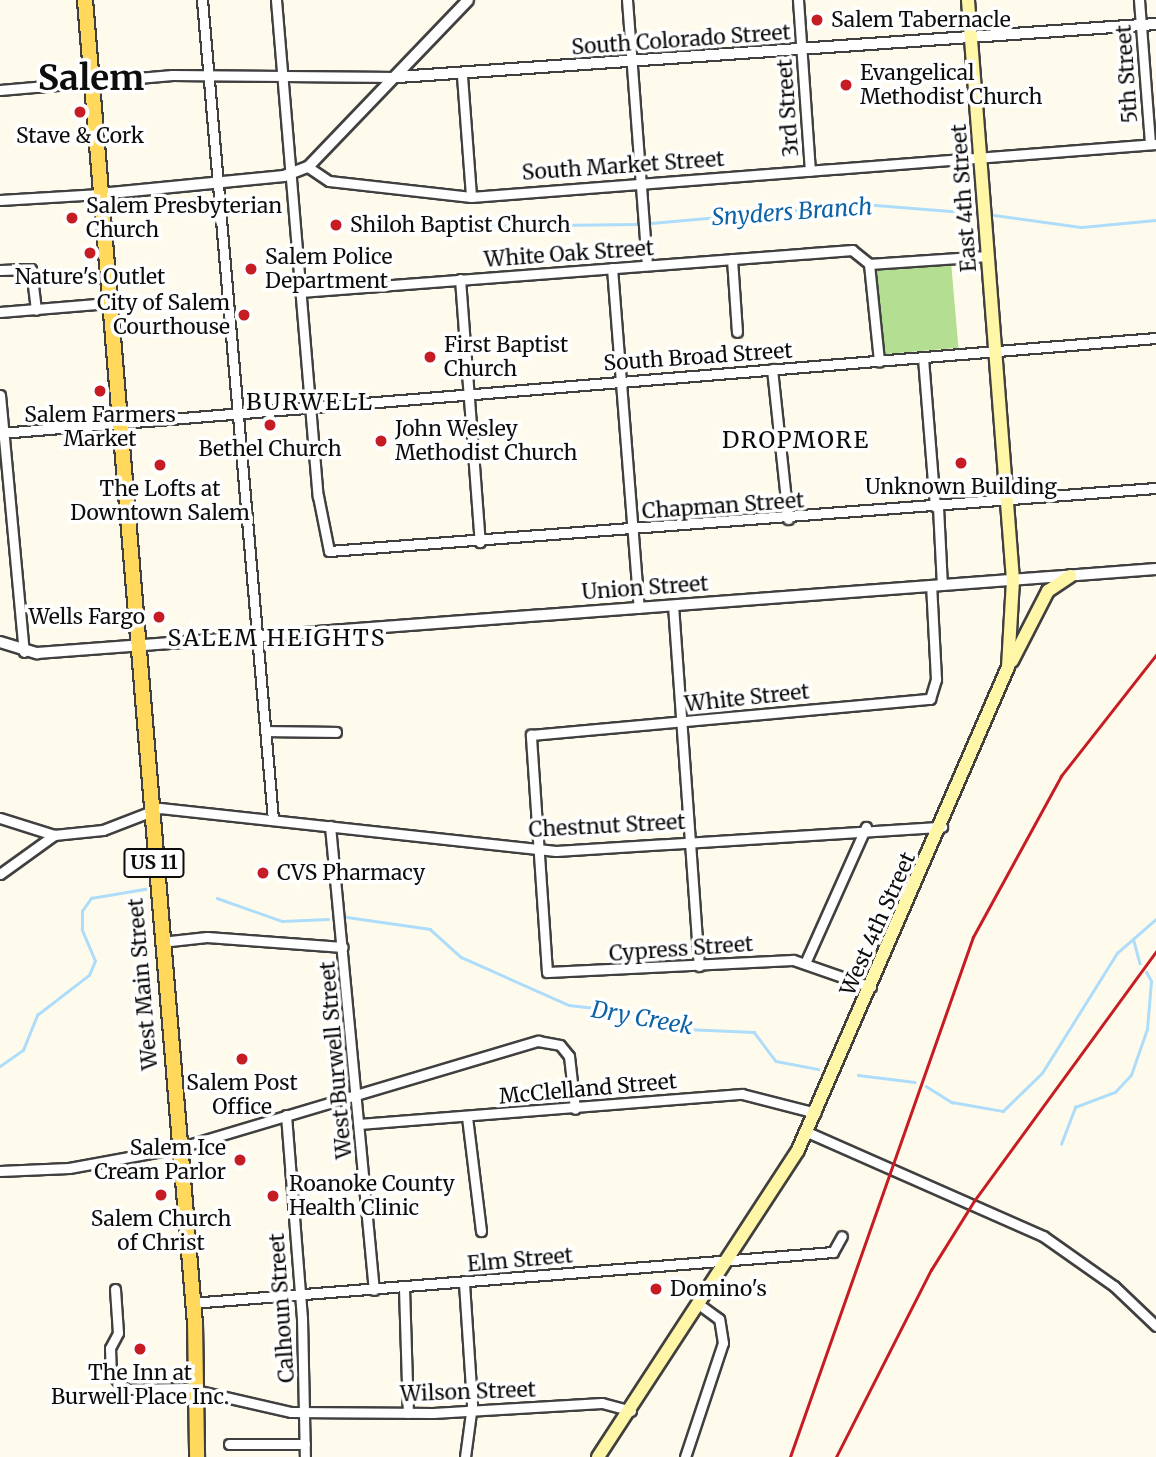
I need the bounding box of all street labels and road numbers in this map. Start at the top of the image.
street label: South Colorado Street [571,20,791,60]
street label: 5th Street [1111,24,1143,124]
street label: 3rd Street [772,58,804,158]
street label: East 4th Street [946,123,982,273]
street label: South Market Street [521,146,725,186]
street label: White Oak Street [483,235,655,273]
street label: South Broad Street [603,338,793,376]
street label: Chapman Street [641,488,805,524]
street label: Union Street [581,571,709,605]
street label: White Street [683,679,811,717]
street label: Chestnut Street [528,809,686,843]
road number: US 11 [122,848,186,878]
street label: West 4th Street [835,848,921,1000]
street label: West Main Street [123,897,163,1071]
street label: Cypress Street [608,931,754,967]
street label: West Burwell Street [315,960,357,1160]
street label: McClelland Street [498,1069,678,1109]
street label: Calhoun Street [264,1232,300,1384]
street label: Elm Street [466,1243,574,1277]
street label: Wilson Street [400,1377,536,1407]

